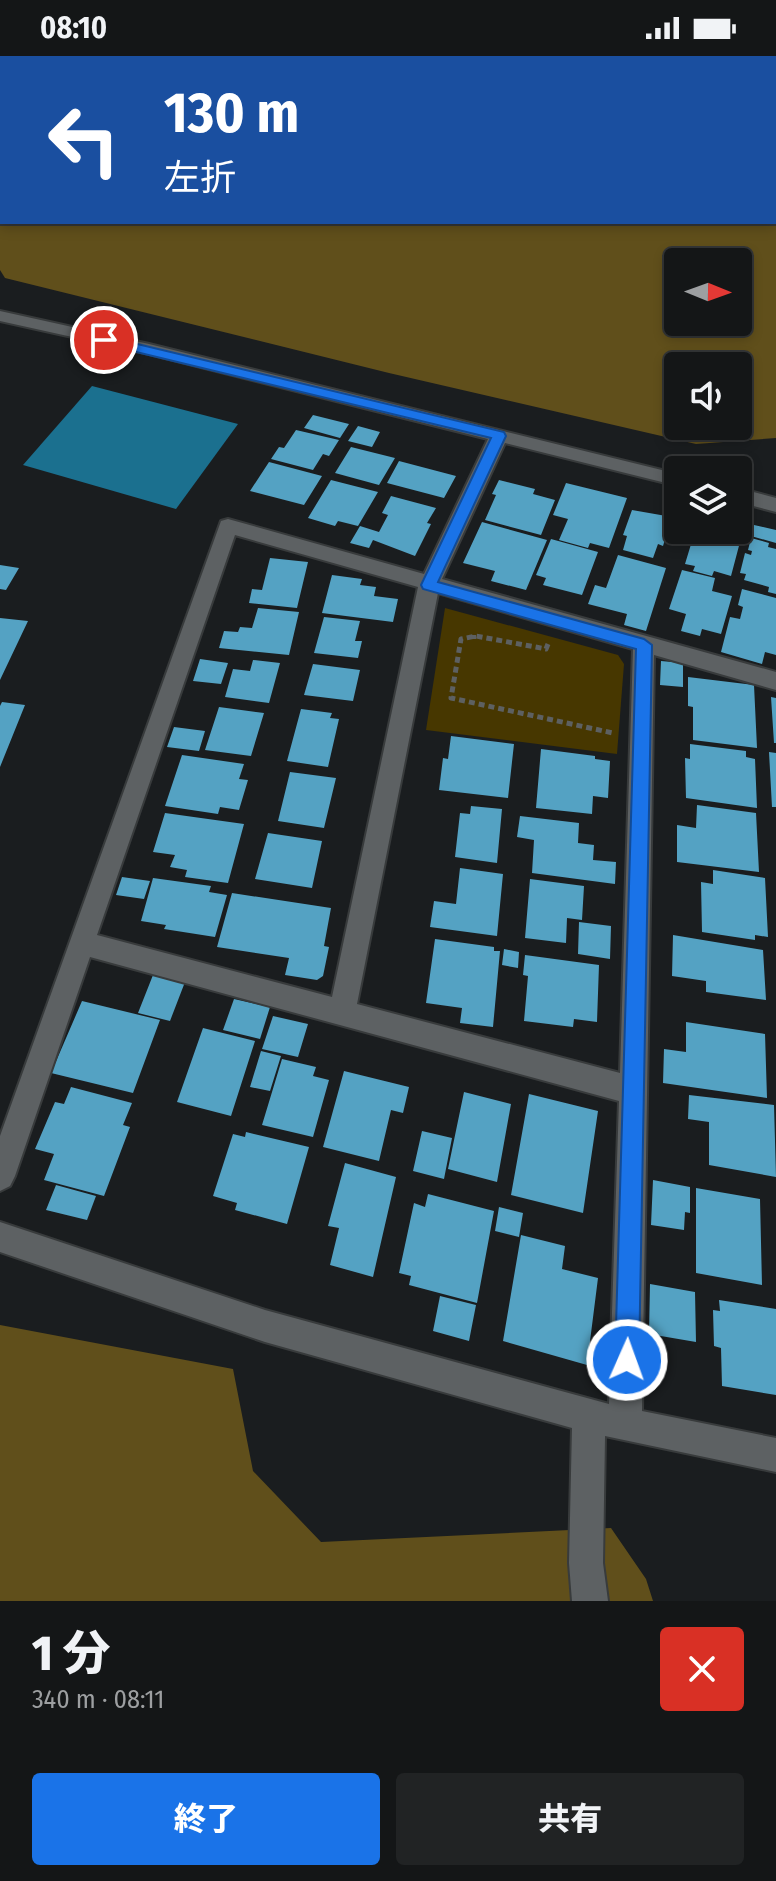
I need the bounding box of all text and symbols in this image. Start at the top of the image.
text: 08:10 [40,10,107,46]
text: 130 m [164,80,299,147]
icon: left [32,88,136,192]
text: 左折 [164,156,236,200]
north arrow [664,248,752,336]
map controls [664,248,752,544]
pin [70,306,138,374]
icon: arrive [82,318,126,362]
button: sound [664,352,752,440]
button: layers [664,456,752,544]
position arrow [585,1318,669,1402]
text: 1 分 [32,1625,110,1683]
button: close [660,1627,744,1711]
text: 340 m · 08:11 [32,1684,164,1715]
button: 終了 [32,1773,380,1865]
button: 共有 [396,1773,744,1865]

